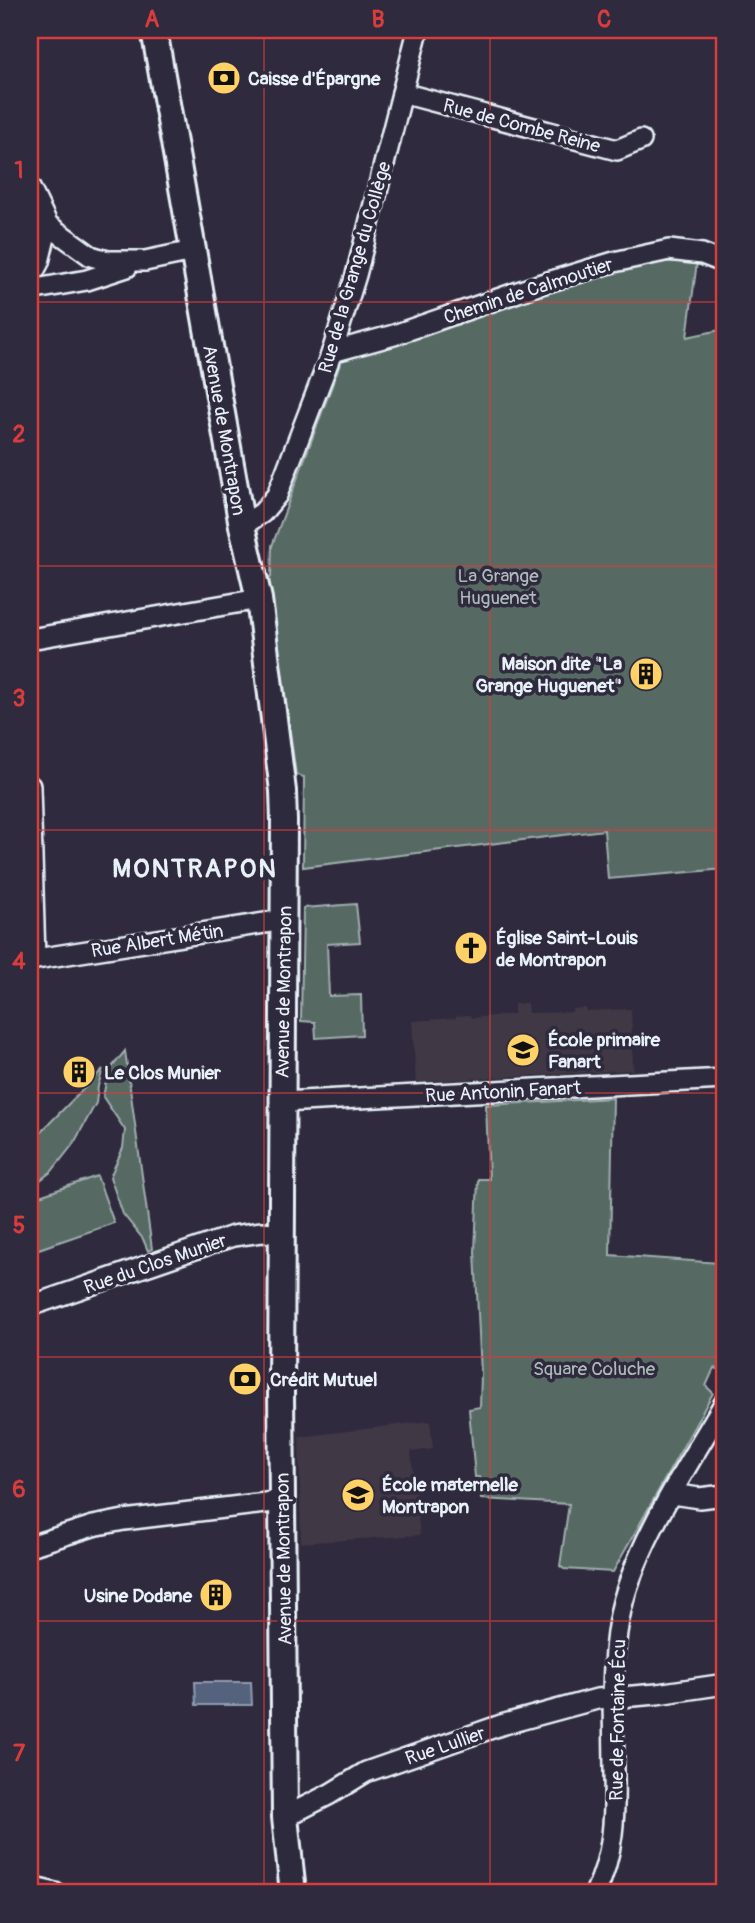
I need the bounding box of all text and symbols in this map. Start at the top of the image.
text: A [145,5,160,34]
text: B [371,5,385,34]
text: C [597,5,611,34]
bank icon: Caisse d'Épargne [205,59,243,97]
place label: Caisse d'Épargne [248,67,381,91]
street label: Rue de Combe Reine [441,93,604,159]
text: 1 [15,156,24,185]
street label: Rue de la Grange du Collège [313,158,397,376]
street label: Chemin de Calmoutier [441,252,616,330]
street label: Avenue de Montrapon [197,343,251,517]
text: 2 [13,420,26,449]
park label: La Grange Huguenet [458,564,539,610]
place label: Maison dite "La Grange Huguenet" [475,652,622,698]
building icon: Maison dite "La Grange Huguenet" [627,655,665,693]
text: 3 [13,684,25,713]
district label: MONTRAPON [112,853,278,885]
street label: Avenue de Montrapon [270,905,298,1079]
street label: Rue Albert Métin [89,919,225,963]
place label: Église Saint-Louis de Montrapon [496,926,638,972]
church icon: Église Saint-Louis de Montrapon [452,929,490,967]
text: 4 [12,947,26,976]
place label: École primaire Fanart [548,1028,661,1074]
school or university icon: École primaire Fanart [504,1031,542,1069]
building icon: Le Clos Munier [60,1053,98,1091]
place label: Le Clos Munier [104,1061,221,1085]
street label: Rue Antonin Fanart [425,1076,582,1108]
text: 5 [13,1211,25,1240]
street label: Rue du Clos Munier [81,1228,230,1300]
park label: Square Coluche [533,1357,656,1381]
bank icon: Crédit Mutuel [226,1360,264,1398]
place label: Crédit Mutuel [270,1368,377,1392]
street label: Avenue de Montrapon [270,1472,298,1646]
place label: École maternelle Montrapon [382,1473,519,1519]
text: 6 [12,1475,26,1504]
school or university icon: École maternelle Montrapon [339,1476,377,1514]
building icon: Usine Dodane [197,1576,235,1614]
place label: Usine Dodane [84,1584,193,1608]
street label: Rue de Fontaine Écu [605,1639,631,1801]
street label: Rue Lullier [402,1721,489,1771]
text: 7 [13,1739,26,1768]

